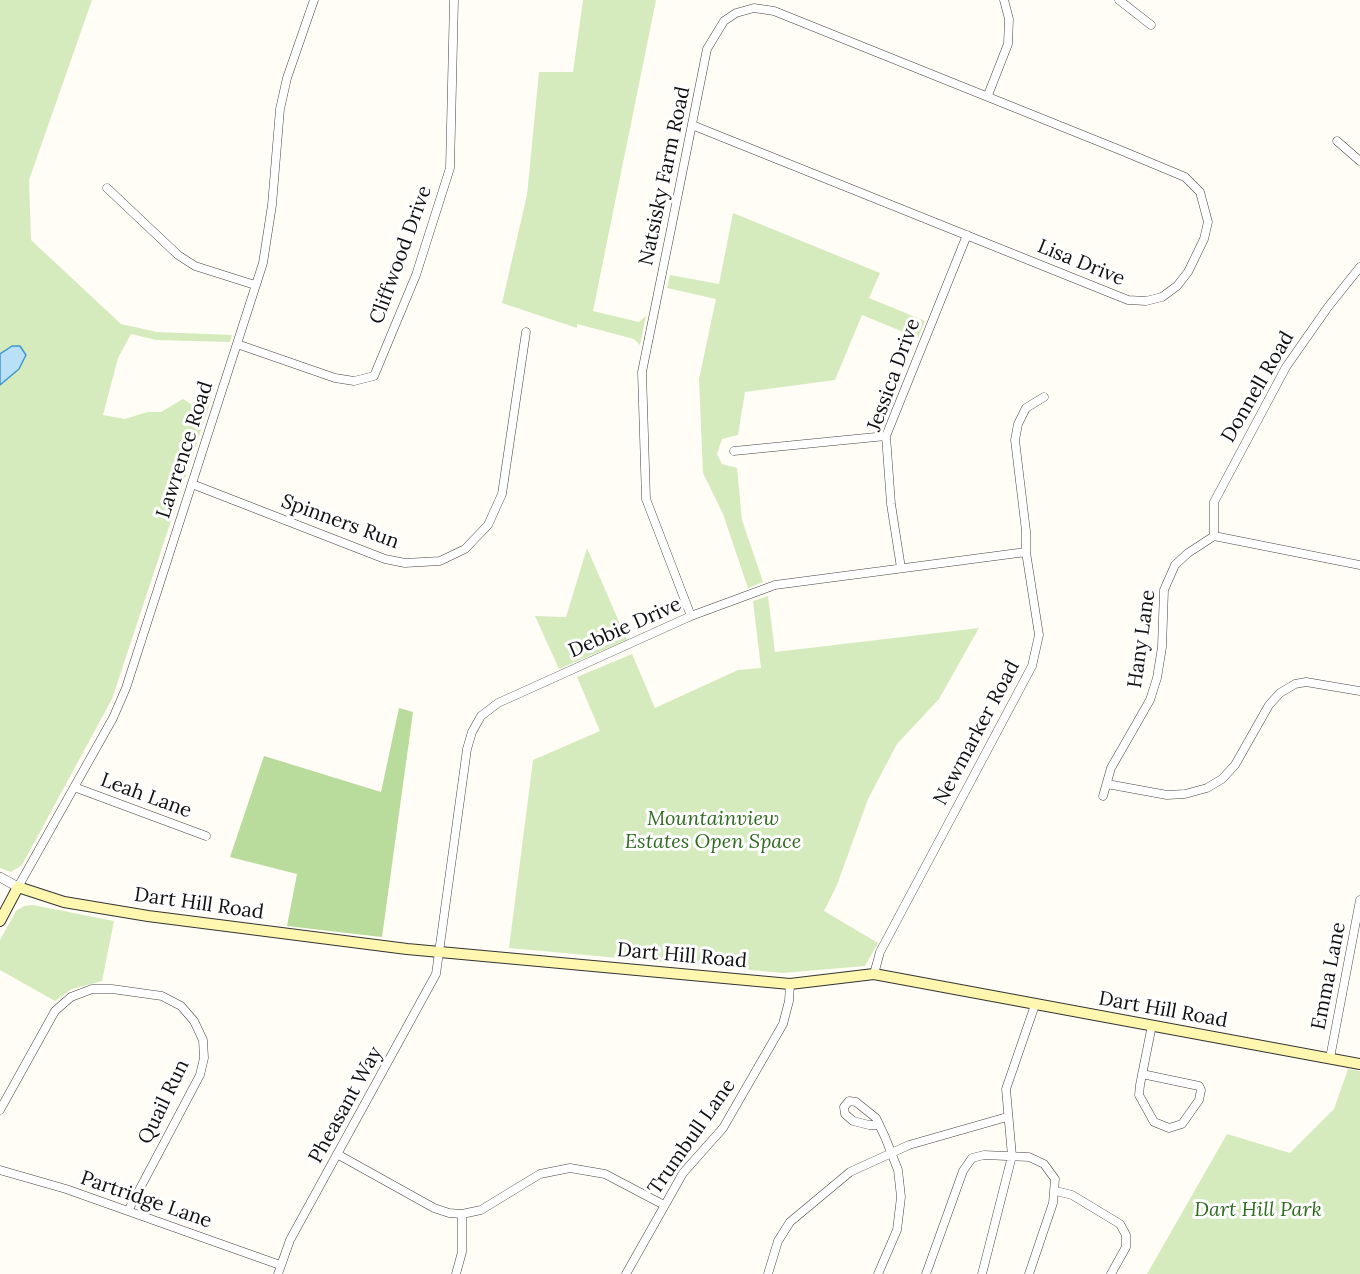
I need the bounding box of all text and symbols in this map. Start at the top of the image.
street label: Natsisky Farm Road [634,84,696,268]
street label: Cliffwood Drive [365,183,437,327]
street label: Lisa Drive [1034,235,1128,291]
street label: Jessica Drive [862,315,926,435]
street label: Donnell Road [1217,327,1299,447]
street label: Lawrence Road [152,378,218,522]
street label: Spinners Run [278,490,402,554]
street label: Hany Lane [1123,588,1161,690]
street label: Debbie Drive [565,592,685,664]
street label: Newmarker Road [929,657,1025,809]
street label: Leah Lane [97,768,195,824]
park label: Mountainview Estates Open Space [625,807,801,854]
street label: Dart Hill Road [133,883,265,925]
street label: Emma Lane [1307,920,1351,1032]
street label: Dart Hill Road [616,938,748,974]
street label: Dart Hill Road [1097,987,1229,1033]
street label: Pheasant Way [304,1043,388,1167]
street label: Quail Run [133,1056,195,1148]
street label: Trumbull Lane [643,1074,741,1200]
street label: Partridge Lane [77,1166,215,1234]
park label: Dart Hill Park [1194,1198,1322,1222]

